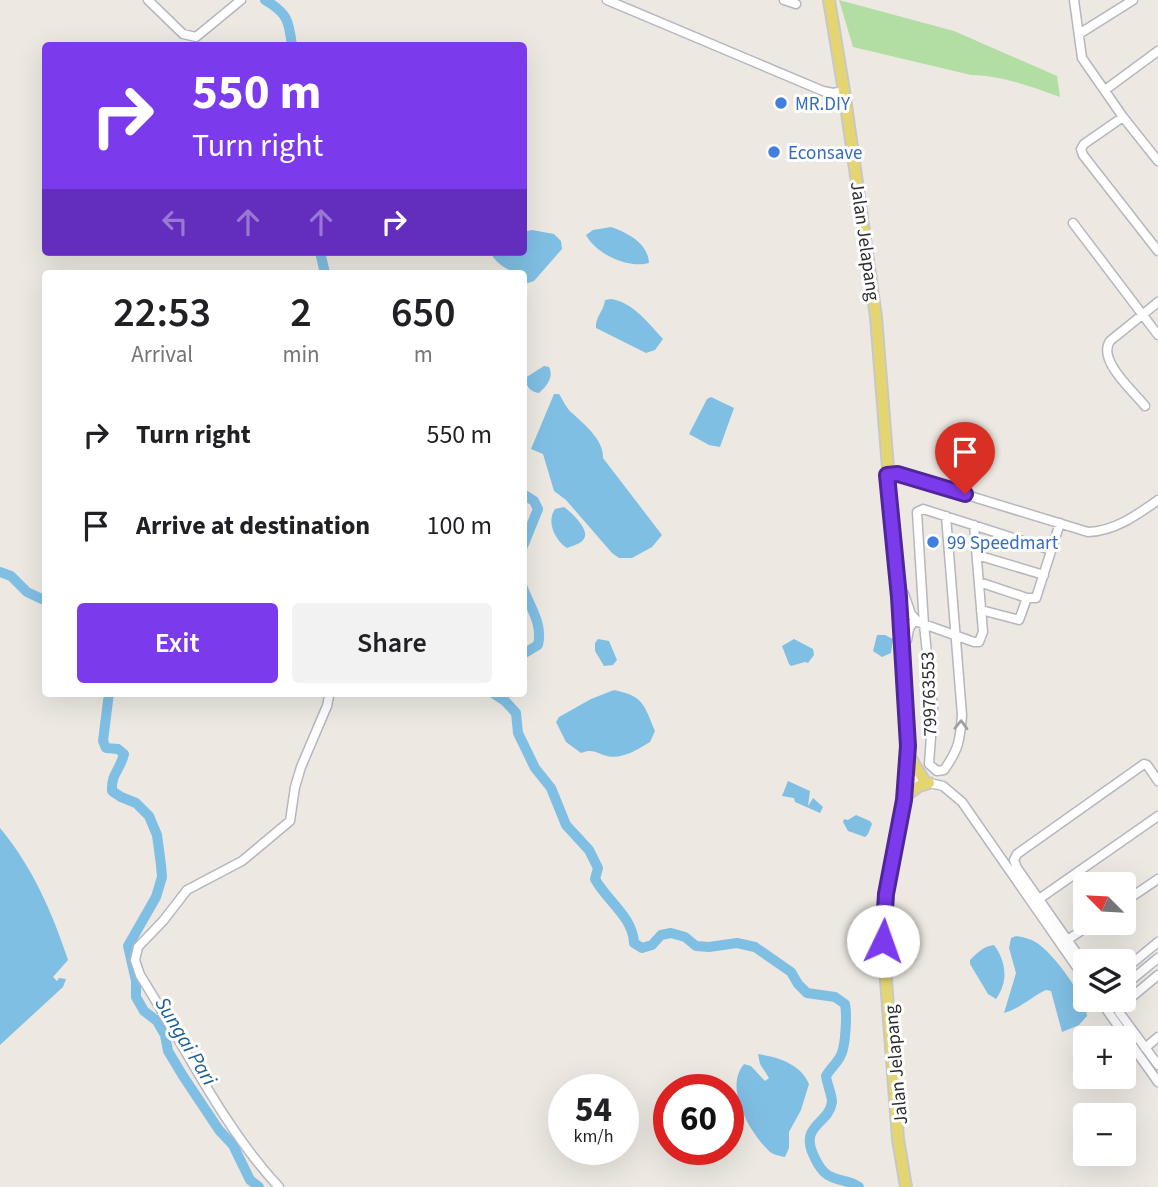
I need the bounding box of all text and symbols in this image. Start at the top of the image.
text: 550 m [192,58,321,128]
icon: right [77,70,168,161]
place label: MR.DIY [795,91,851,118]
marker: MR.DIY [773,95,789,111]
text: Turn right [192,123,323,169]
place label: Econsave [788,140,863,167]
marker: Econsave [766,144,782,160]
street label: Jalan Jelapang [843,180,886,303]
icon: left [156,203,194,241]
icon: ahead [229,203,267,241]
icon: ahead [302,203,340,241]
icon: right [375,203,413,241]
text: 22:53 [113,283,211,343]
text: 2 [290,283,312,343]
text: 650 [391,283,456,343]
text: Arrival [131,338,193,371]
text: min [282,338,320,371]
text: m [414,338,433,371]
icon: right [77,416,115,454]
text: Turn right [136,416,251,453]
text: 550 m [426,416,492,453]
pin [935,422,995,494]
icon: arrive [946,433,984,471]
icon: arrive [77,507,115,545]
text: Arrive at destination [136,507,370,544]
text: 100 m [426,507,492,544]
place label: 99 Speedmart [947,530,1059,557]
marker: 99 Speedmart [925,534,941,550]
button: Exit [77,603,278,683]
button: Share [292,603,492,683]
street label: 799763553 [915,651,944,737]
one-way arrow [953,719,969,729]
north arrow [1073,872,1136,934]
map controls [1073,872,1136,1166]
position arrow [846,904,920,978]
button: layers [1073,949,1136,1012]
water label: Sungai Pari [148,991,225,1092]
street label: Jalan Jelapang [878,1003,915,1126]
button: + [1073,1026,1136,1089]
speed limit sign: 60 [653,1074,744,1165]
text: 54 [575,1085,612,1135]
button: − [1073,1103,1136,1166]
text: km/h [574,1124,613,1149]

